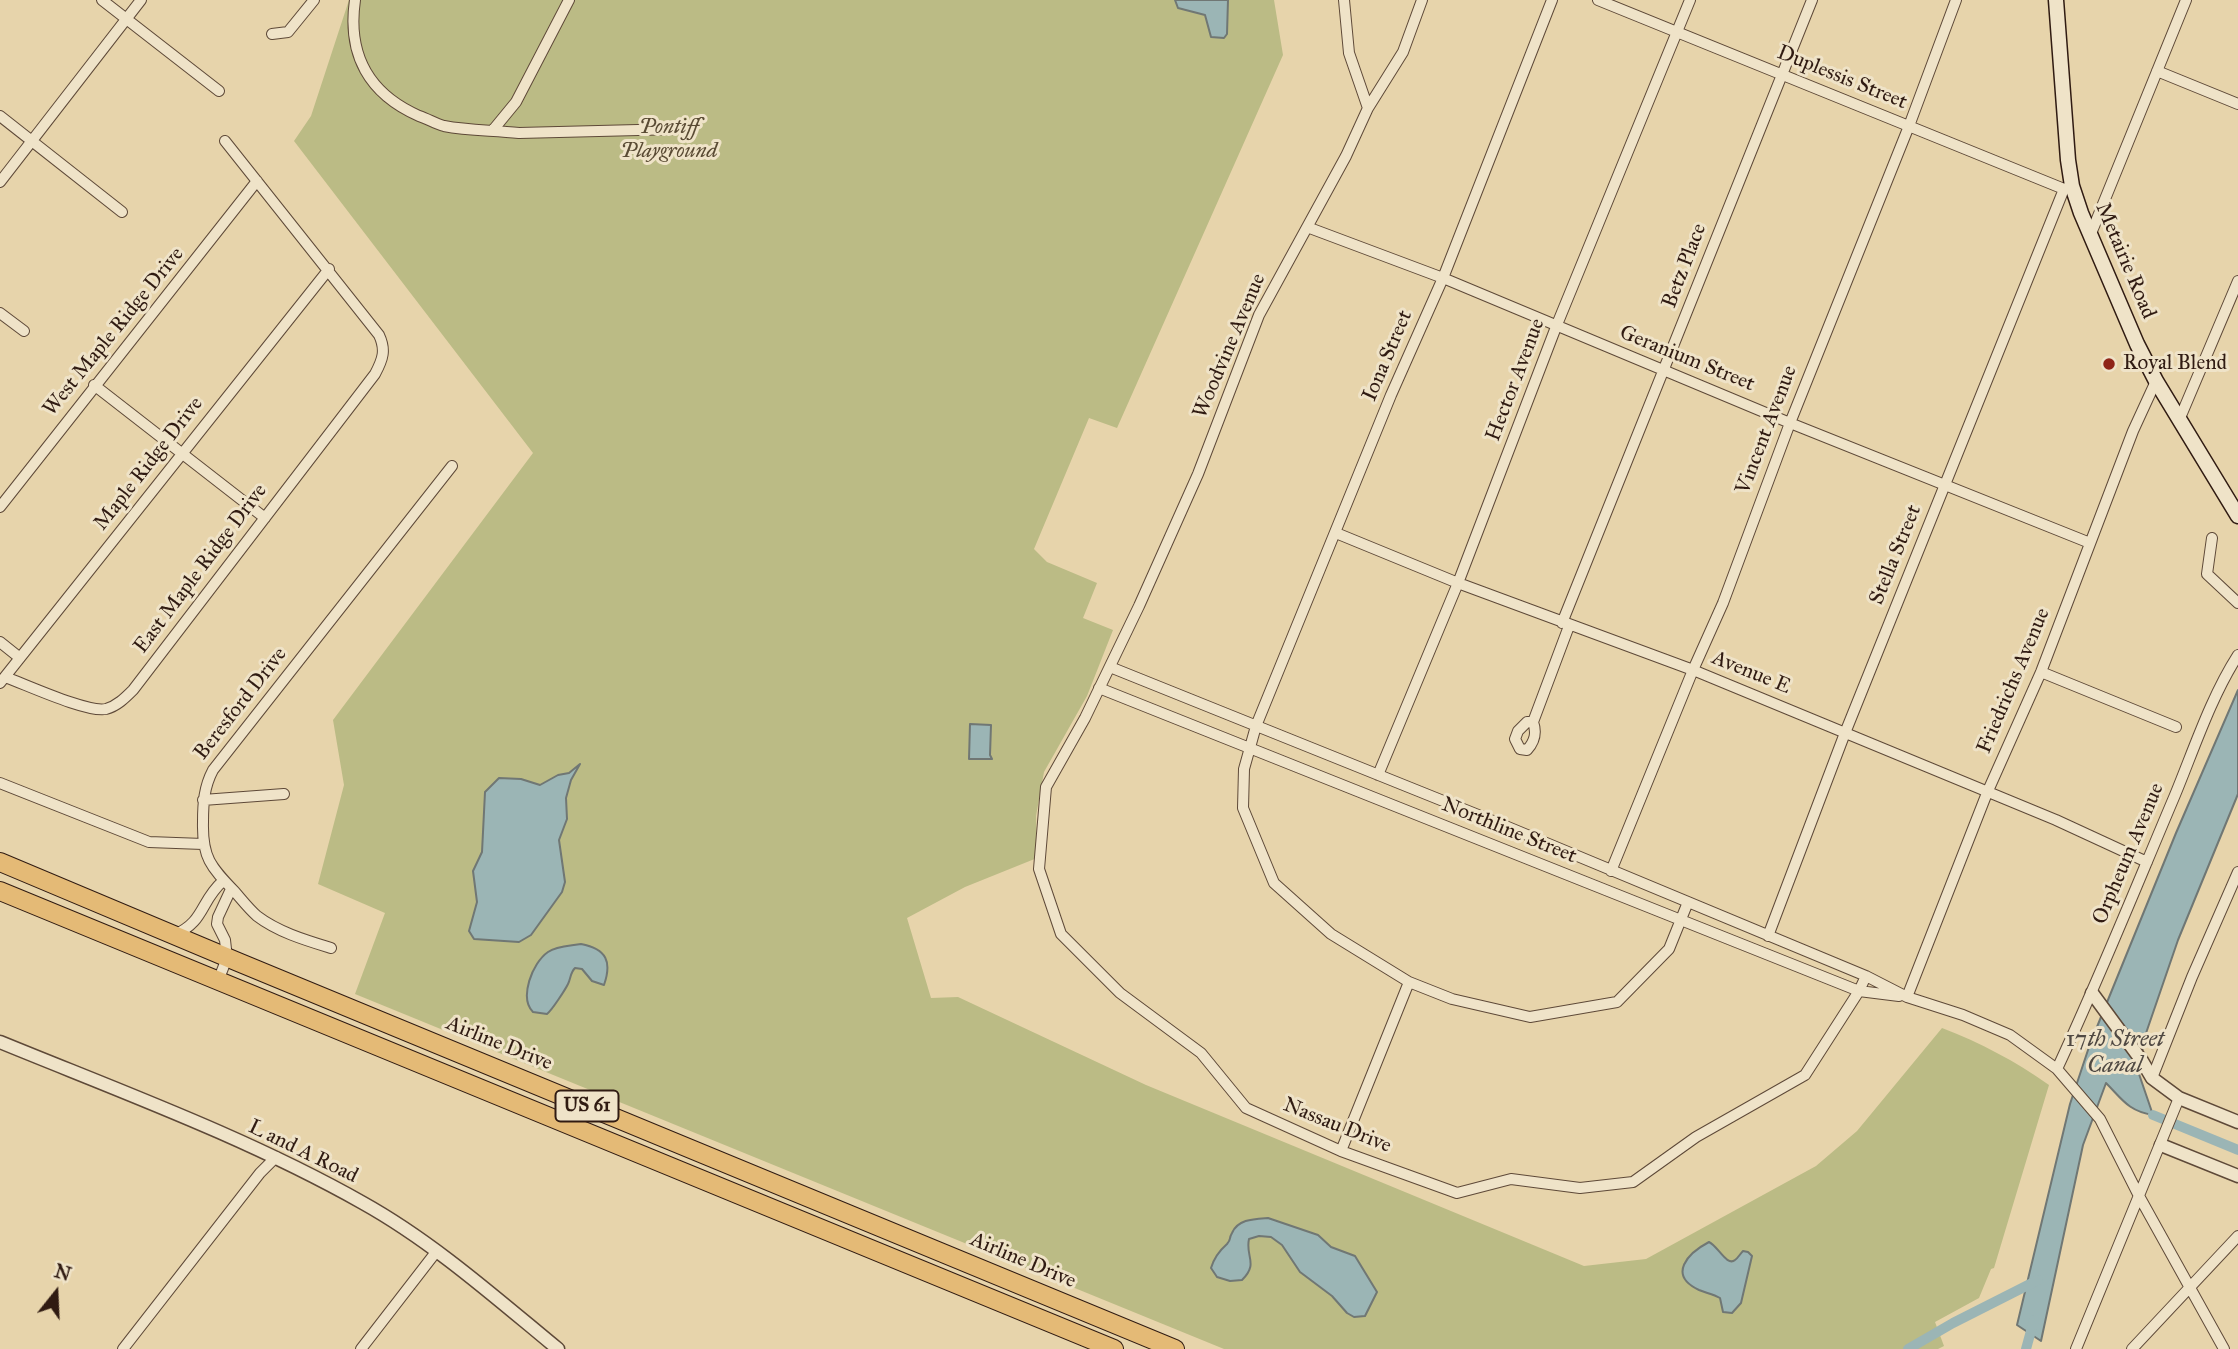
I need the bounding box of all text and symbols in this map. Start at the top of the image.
street label: Duplessis Street [1773,40,1911,116]
park label: Pontiff Playground [620,115,718,165]
street label: Metairie Road [2089,199,2161,323]
street label: Betz Place [1657,220,1713,312]
street label: West Maple Ridge Drive [38,243,190,421]
street label: Woodvine Avenue [1188,270,1272,422]
street label: Iona Street [1358,307,1418,405]
street label: Hector Avenue [1481,315,1551,445]
street label: Geranium Street [1616,320,1758,398]
place label: Royal Blend [2123,351,2227,377]
marker: Royal Blend [2101,356,2117,372]
street label: Vincent Avenue [1731,362,1803,498]
street label: Maple Ridge Drive [89,392,209,536]
street label: East Maple Ridge Drive [129,479,273,659]
street label: Stella Street [1865,502,1927,608]
street label: Friedrichs Avenue [1972,605,2056,757]
street label: Beresford Drive [189,643,293,765]
street label: Avenue E [1708,646,1794,700]
street label: Orpheum Avenue [2088,780,2170,928]
street label: Northline Street [1438,792,1580,870]
street label: Airline Drive [442,1011,556,1077]
water label: 17th Street Canal [2066,1026,2164,1080]
road number: US 61 [556,1090,618,1122]
street label: Nassau Drive [1279,1093,1395,1159]
street label: L and A Road [244,1115,362,1189]
street label: Airline Drive [966,1227,1080,1295]
north arrow [21,1258,91,1328]
text: N [51,1259,74,1286]

